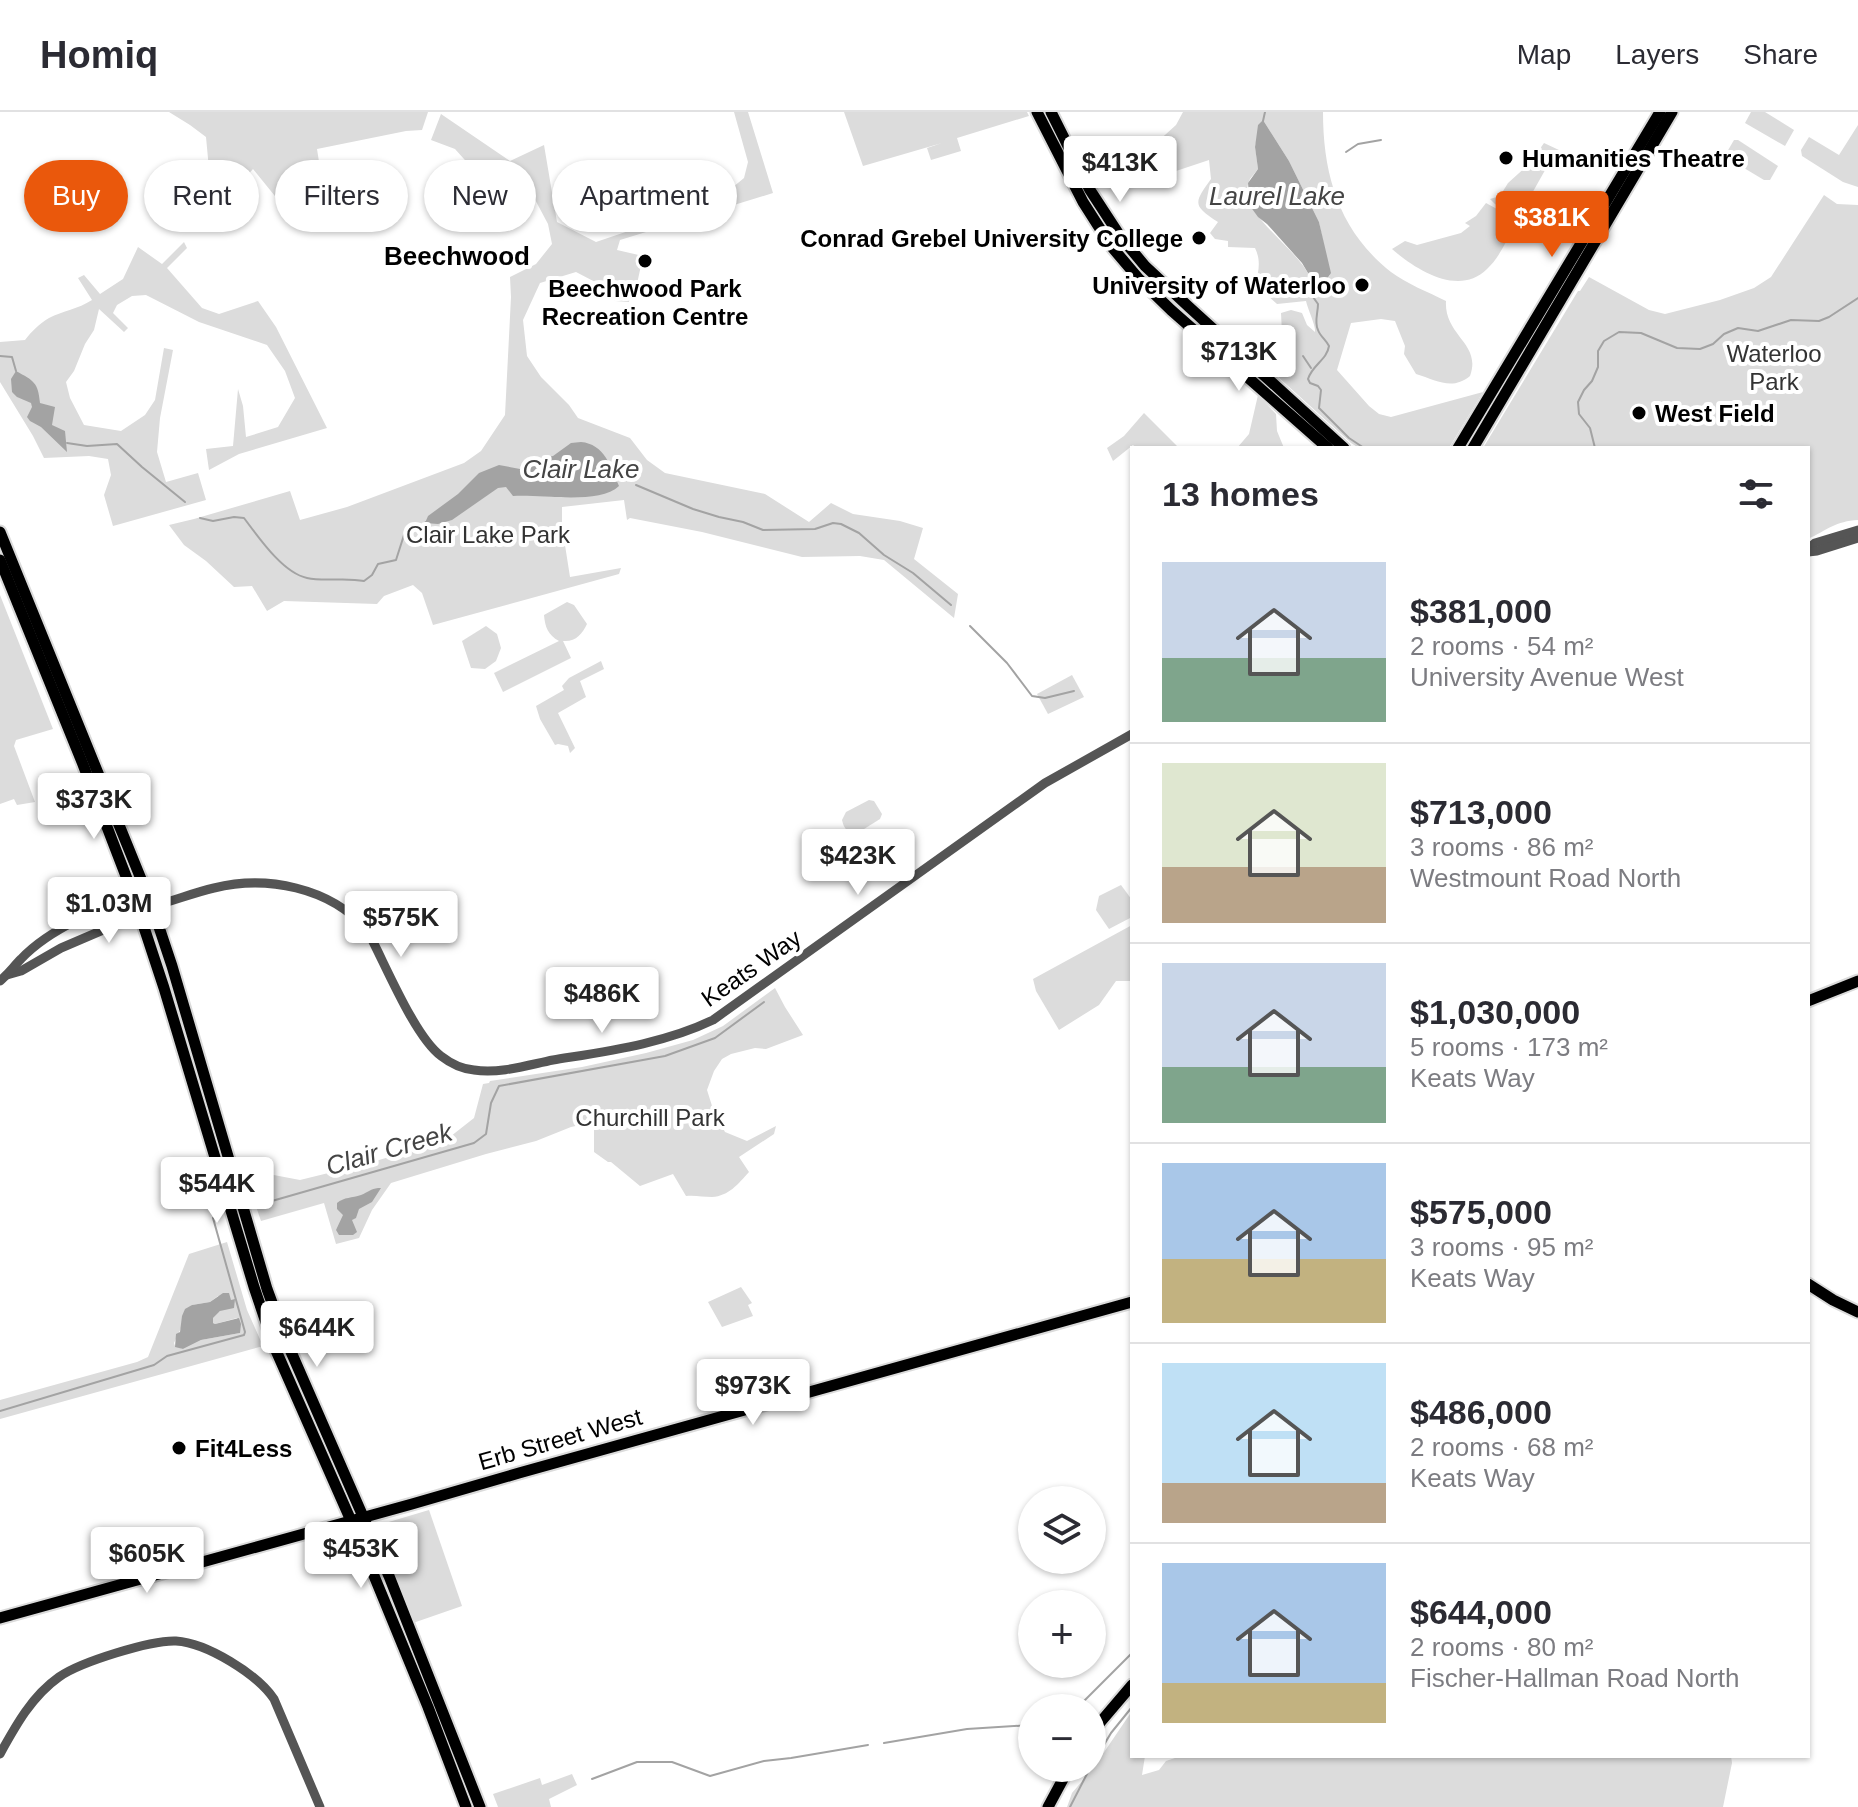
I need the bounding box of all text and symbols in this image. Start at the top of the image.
text: Homiq [40,34,158,76]
text: Map [1517,39,1571,70]
text: Layers [1615,39,1699,70]
text: Share [1743,39,1818,70]
pin: $413K [1064,136,1176,204]
place label: Humanities Theatre [1522,145,1745,172]
text: $413K [1082,147,1158,177]
marker: Humanities Theatre [1497,149,1515,167]
chip: Buy [24,160,128,232]
chip: Rent [144,160,259,232]
chip: Filters [275,160,408,232]
chip: New [424,160,536,232]
chip: Apartment [552,160,737,232]
water label: Laurel Lake [1209,181,1345,211]
pin: $381K [1496,191,1608,259]
text: $381K [1514,202,1590,232]
place label: Conrad Grebel University College [800,225,1183,252]
marker: Conrad Grebel University College [1190,229,1208,247]
district label: Beechwood [384,241,530,271]
marker: Beechwood Park Recreation Centre [636,252,654,270]
place label: University of Waterloo [1092,272,1346,299]
place label: Beechwood Park Recreation Centre [542,275,748,330]
marker: University of Waterloo [1353,276,1371,294]
pin: $713K [1183,325,1295,393]
text: $713K [1201,336,1277,366]
park label: Waterloo Park [1726,340,1822,395]
place label: West Field [1655,400,1775,427]
marker: West Field [1630,404,1648,422]
water label: Clair Lake [522,454,640,484]
icon: filters [1734,472,1778,516]
text: 13 homes [1162,475,1319,513]
park label: Clair Lake Park [406,521,571,548]
text: $381,000 [1410,592,1552,630]
icon: home [1226,594,1322,690]
text: 2 rooms · 54 m² [1410,631,1594,661]
text: University Avenue West [1410,662,1684,692]
pin: $373K [38,773,150,841]
text: $373K [56,784,132,814]
text: $713,000 [1410,793,1552,831]
icon: home [1226,795,1322,891]
pin: $423K [802,829,914,897]
text: 3 rooms · 86 m² [1410,832,1594,862]
text: $423K [820,840,896,870]
text: Westmount Road North [1410,863,1681,893]
pin: $1.03M [44,877,174,945]
text: $1.03M [66,888,152,918]
pin: $575K [345,891,457,959]
text: $575K [363,902,439,932]
street label: Keats Way [696,924,806,1012]
pin: $486K [546,967,658,1035]
text: $486K [564,978,640,1008]
text: $1,030,000 [1410,993,1580,1031]
icon: home [1226,995,1322,1091]
text: 5 rooms · 173 m² [1410,1032,1608,1062]
text: Keats Way [1410,1063,1535,1093]
park label: Churchill Park [575,1104,726,1131]
water label: Clair Creek [322,1116,458,1181]
pin: $544K [161,1157,273,1225]
text: $544K [179,1168,255,1198]
text: $575,000 [1410,1193,1552,1231]
icon: home [1226,1195,1322,1291]
text: 3 rooms · 95 m² [1410,1232,1594,1262]
text: Keats Way [1410,1263,1535,1293]
pin: $644K [261,1301,373,1369]
text: $644K [279,1312,355,1342]
pin: $973K [697,1359,809,1427]
text: $973K [715,1370,791,1400]
text: $486,000 [1410,1393,1552,1431]
icon: home [1226,1395,1322,1491]
street label: Erb Street West [475,1403,645,1475]
text: 2 rooms · 68 m² [1410,1432,1594,1462]
place label: Fit4Less [195,1435,292,1462]
marker: Fit4Less [170,1439,188,1457]
text: Keats Way [1410,1463,1535,1493]
map controls [1018,1486,1106,1782]
button: layers [1018,1486,1106,1574]
pin: $453K [305,1522,417,1590]
pin: $605K [91,1527,203,1595]
text: $453K [323,1533,399,1563]
text: $605K [109,1538,185,1568]
button: + [1018,1590,1106,1678]
text: $644,000 [1410,1593,1552,1631]
icon: home [1226,1595,1322,1691]
text: 2 rooms · 80 m² [1410,1632,1594,1662]
text: Fischer-Hallman Road North [1410,1663,1739,1693]
button: − [1018,1694,1106,1782]

